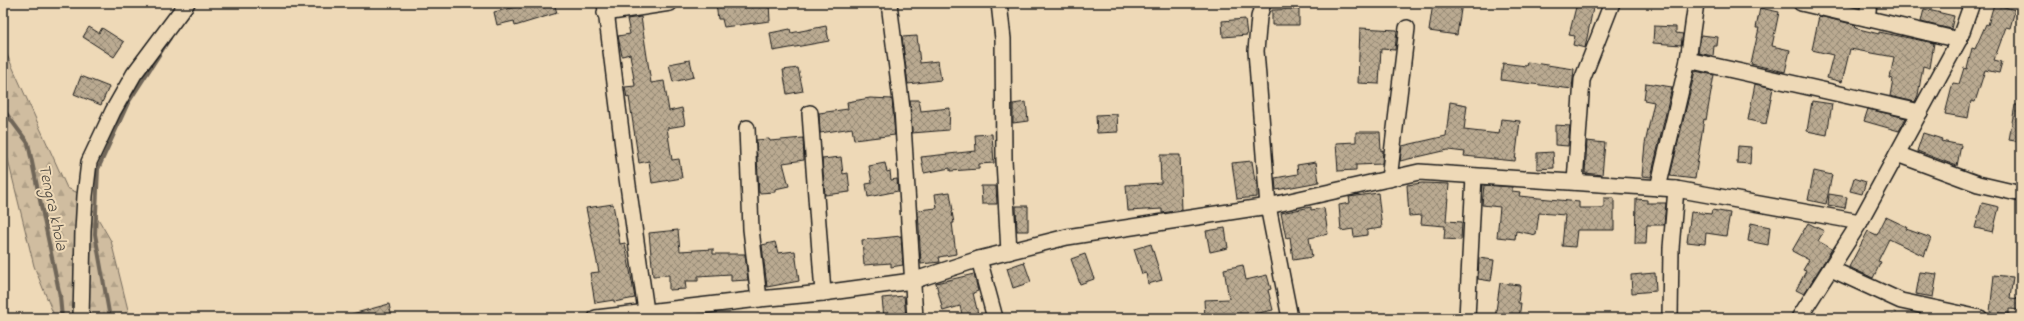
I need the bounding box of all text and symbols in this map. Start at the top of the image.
water label: Tengra khola [30,162,74,254]

